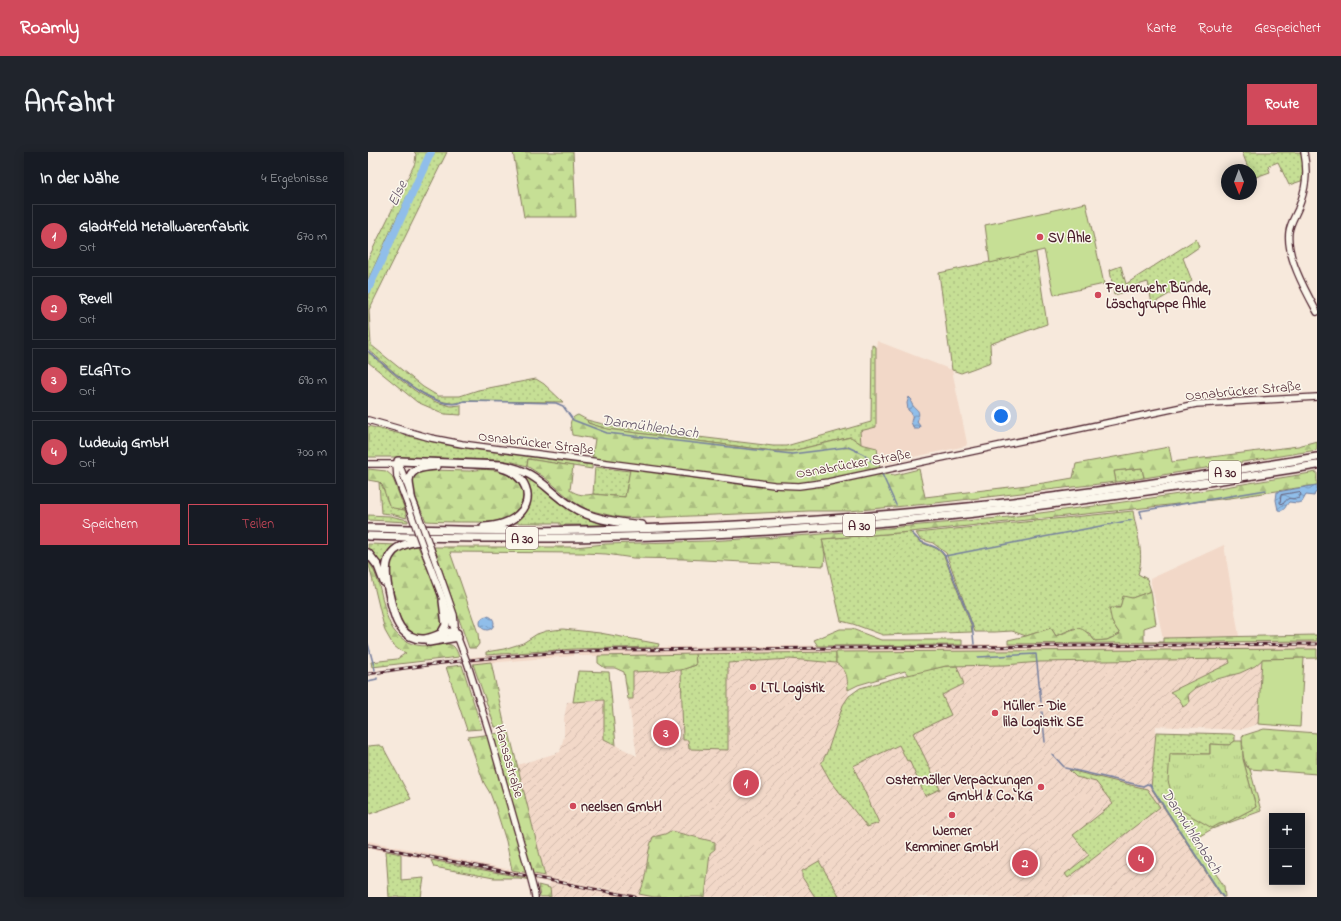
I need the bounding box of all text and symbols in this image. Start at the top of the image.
text: Roamly [20,15,79,42]
text: Karte [1147,18,1176,39]
text: Route [1198,18,1232,39]
text: Gespeichert [1254,18,1321,39]
text: Anfahrt [24,84,115,125]
button: Route [1247,84,1317,125]
north arrow [1221,164,1257,200]
text: In der Nähe [40,166,119,191]
text: 4 Ergebnisse [261,169,328,188]
water label: Else [382,176,414,210]
text: Gladtfeld Metallwarenfabrik [79,216,249,238]
text: 1 [52,227,56,246]
text: 670 m [297,227,327,246]
place label: SV Ahle [1048,228,1092,249]
marker: SV Ahle [1035,232,1045,242]
text: Ort [79,238,96,257]
place label: Feuerwehr Bünde, Löschgruppe Ahle [1105,278,1211,317]
text: Revell [79,288,112,310]
marker: Feuerwehr Bünde, Löschgruppe Ahle [1093,290,1103,300]
text: 2 [51,299,57,318]
text: 670 m [297,299,327,318]
text: Ort [79,310,96,329]
text: ELGATO [79,360,131,382]
text: 3 [51,371,57,390]
text: 690 m [298,371,327,390]
street label: Osnabrücker Straße [1184,376,1303,407]
text: Ort [79,382,96,401]
your location [991,406,1011,426]
water label: Darmühlenbach [600,409,701,445]
street label: Osnabrücker Straße [477,426,595,461]
text: Ludewig GmbH [79,432,169,454]
text: 4 [51,443,57,462]
text: 700 m [297,443,327,462]
street label: Osnabrücker Straße [794,444,913,485]
text: Ort [79,454,96,473]
road number: A 30 [1209,461,1241,483]
button: Speichern [40,504,180,545]
button: Teilen [188,504,328,545]
road number: A 30 [843,514,875,536]
road number: A 30 [506,527,538,549]
place label: LTL Logistik [761,678,826,701]
marker: LTL Logistik [748,682,758,692]
place label: Müller - Die lila Logistik SE [1003,696,1085,735]
marker: Müller - Die lila Logistik SE [990,708,1000,718]
pin: 3 [653,718,679,748]
street label: Hansastraße [488,723,529,801]
pin: 1 [733,768,759,798]
place label: Ostermöller Verpackungen GmbH & Co. KG [886,770,1033,807]
marker: Ostermöller Verpackungen GmbH & Co. KG [1036,782,1046,792]
water label: Darmühlenbach [1155,785,1227,879]
place label: neelsen GmbH [581,797,662,818]
marker: neelsen GmbH [568,801,578,811]
marker: Werner Kemminer GmbH [947,810,957,820]
map controls [1269,813,1305,885]
button: + [1269,813,1305,849]
place label: Werner Kemminer GmbH [905,821,999,858]
pin: 4 [1128,844,1154,874]
pin: 2 [1012,848,1038,878]
button: − [1269,849,1305,885]

